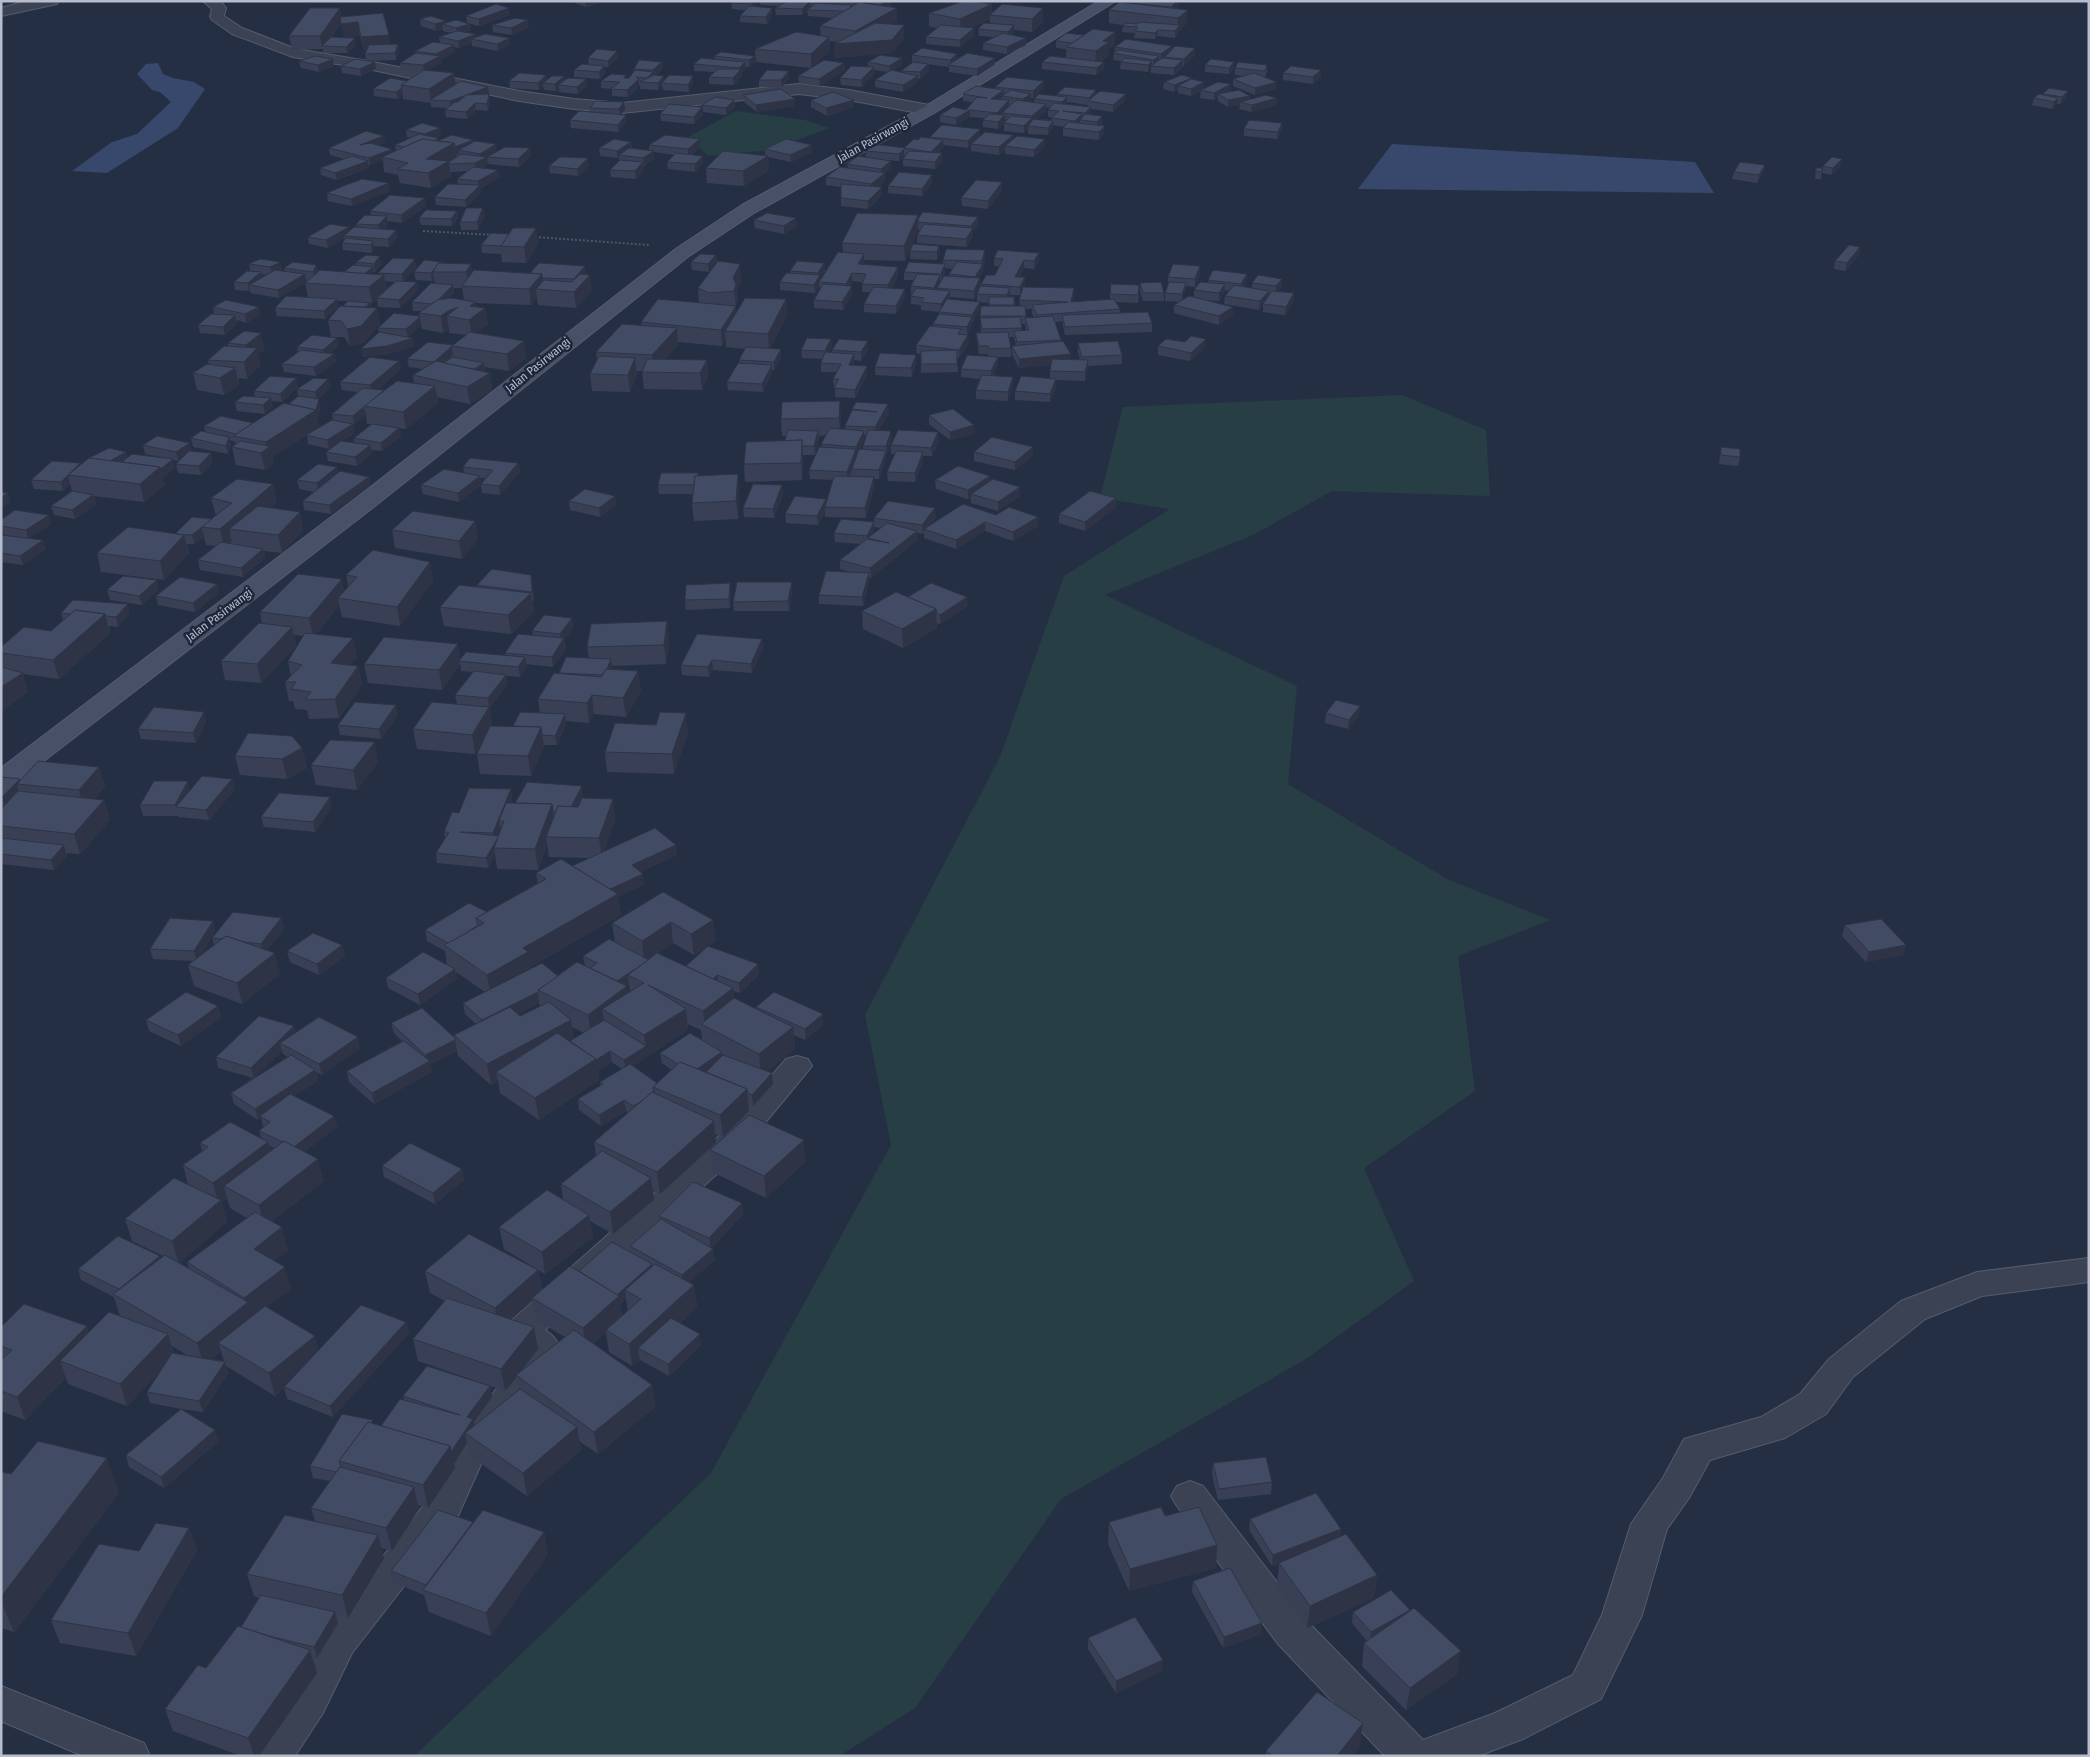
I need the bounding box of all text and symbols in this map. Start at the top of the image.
street label: Jalan Pasirwangi [835,115,911,165]
street label: Jalan Pasirwangi [503,335,573,395]
street label: Jalan Pasirwangi [183,585,255,645]

